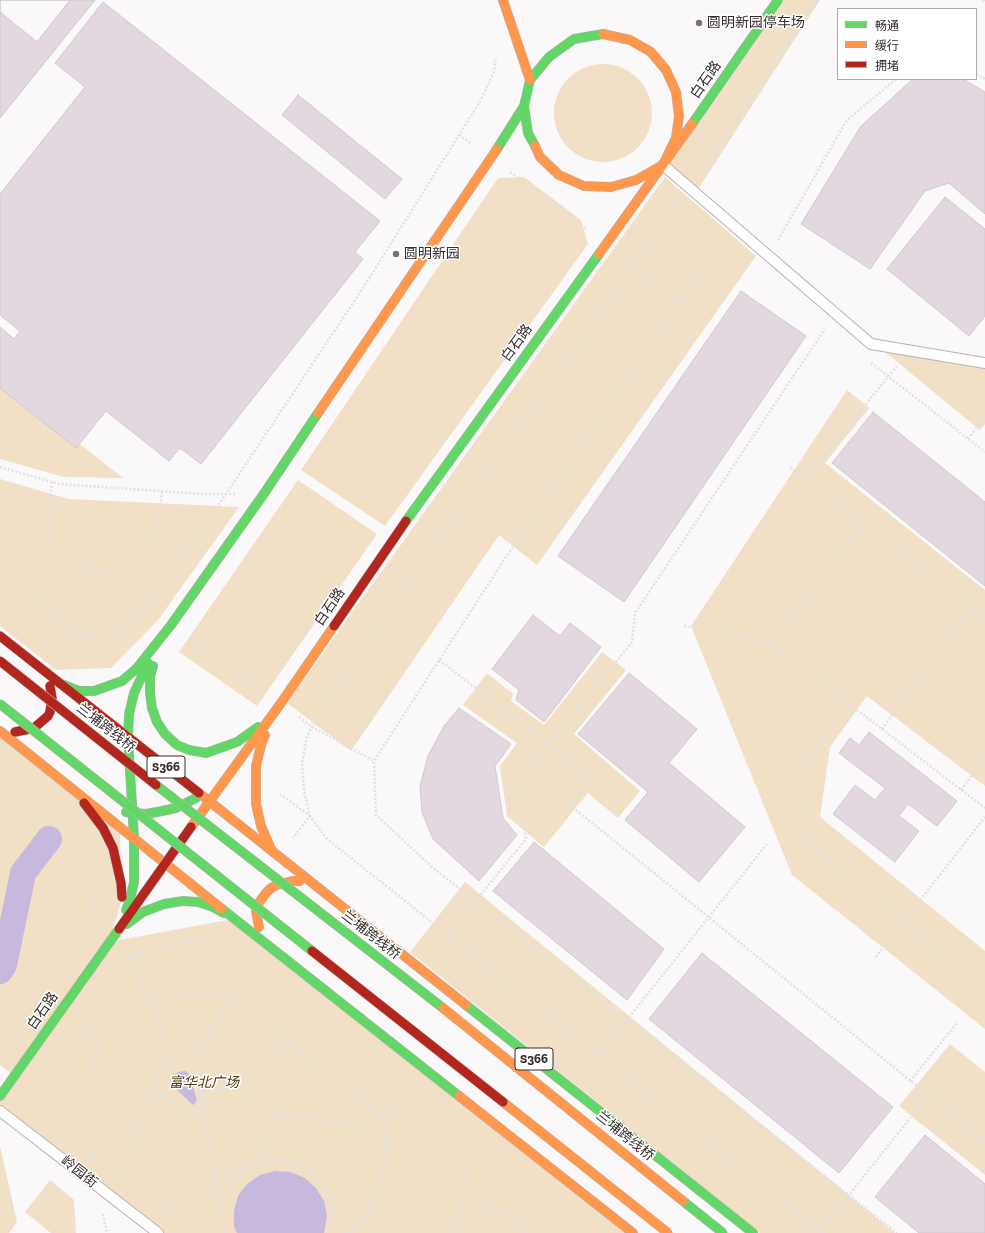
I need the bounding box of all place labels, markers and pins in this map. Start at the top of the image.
place label: 圆明新园停车场 [707,15,805,31]
marker: 圆明新园停车场 [694,18,704,28]
place label: 圆明新园 [404,246,460,262]
marker: 圆明新园 [391,249,401,259]

